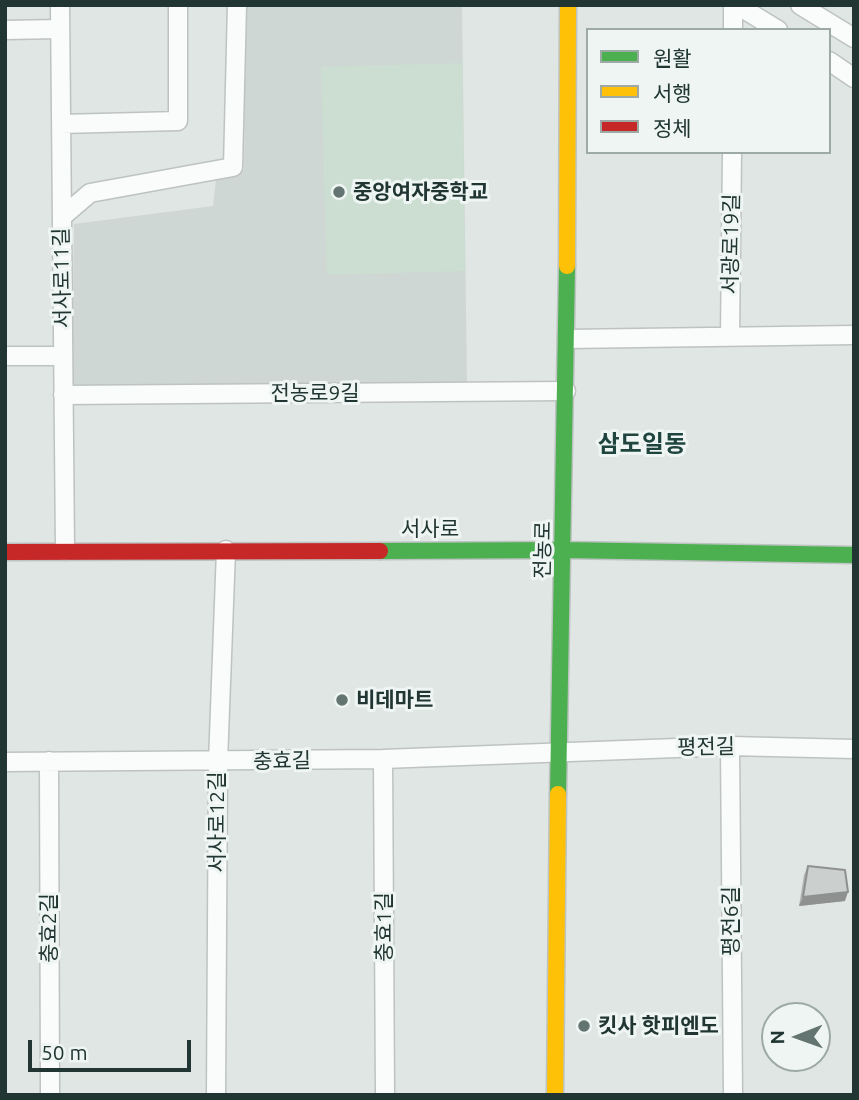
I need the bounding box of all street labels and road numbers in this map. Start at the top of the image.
street label: 서광로19길 [718,193,744,295]
street label: 서사로11길 [49,227,75,329]
street label: 전농로9길 [270,380,360,406]
street label: 서사로 [401,516,459,542]
street label: 전농로 [530,521,556,579]
street label: 평전길 [677,734,735,760]
street label: 충효길 [253,748,311,774]
street label: 서사로12길 [204,772,230,872]
street label: 평전6길 [718,886,744,956]
street label: 충효1길 [371,892,397,962]
street label: 충효2길 [36,893,62,963]

